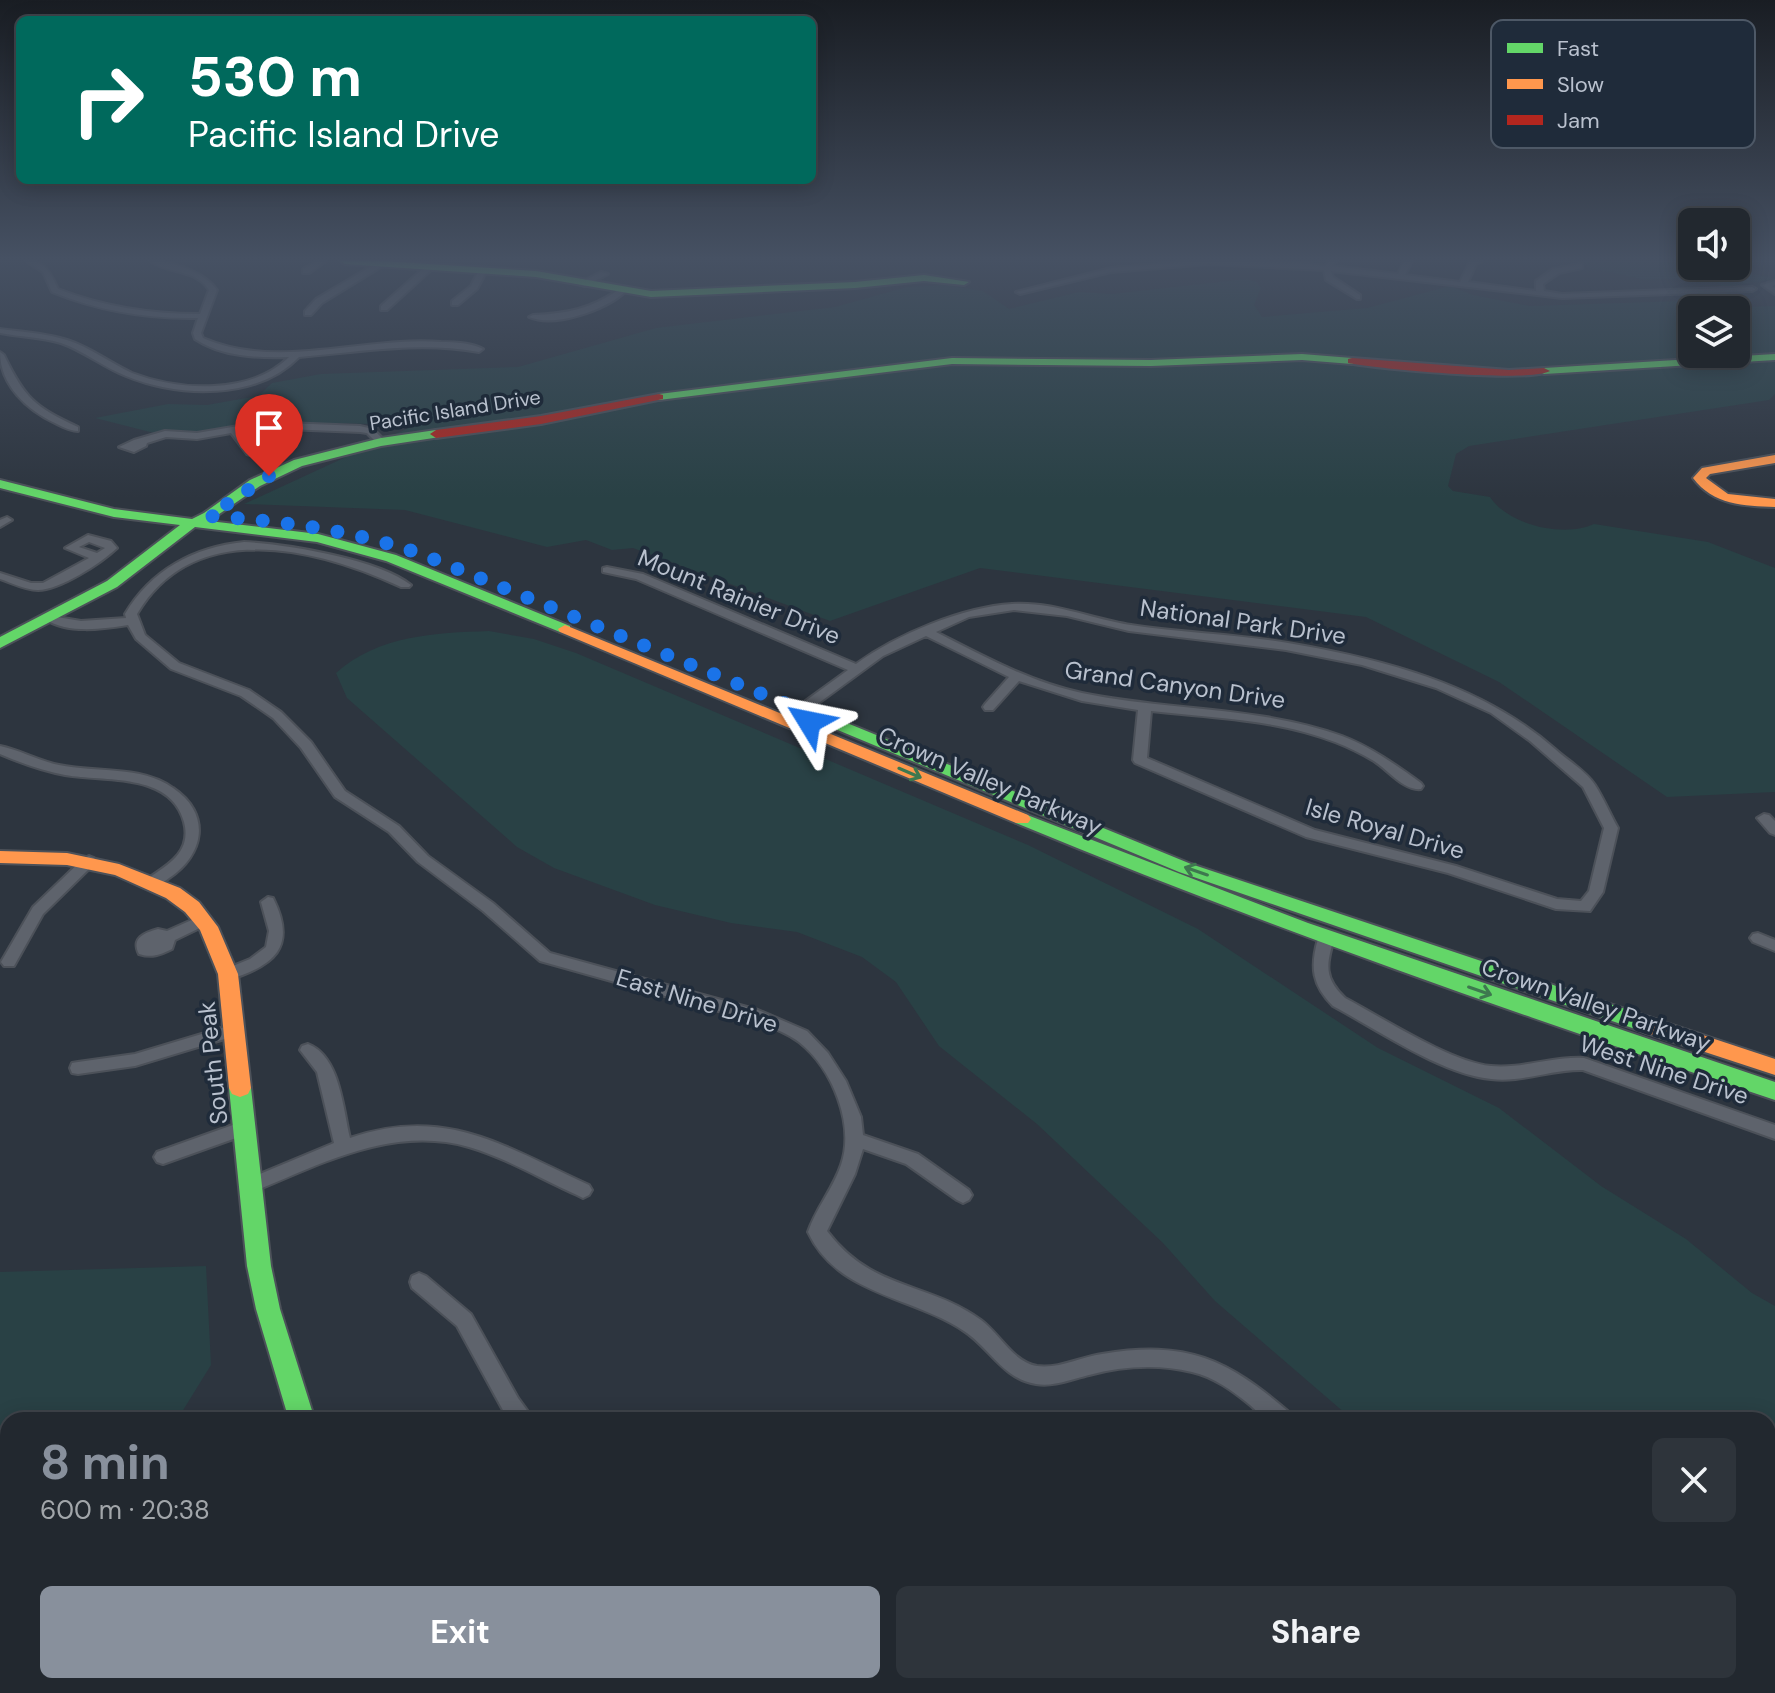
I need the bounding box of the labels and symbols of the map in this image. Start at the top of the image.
legend [1491,20,1755,148]
text: Fast [1557,34,1599,63]
text: Slow [1557,70,1604,99]
text: Jam [1557,106,1600,135]
street label: Pacific Island Drive [368,384,542,436]
pin [235,394,303,476]
street label: Mount Rainier Drive [633,542,845,651]
street label: National Park Drive [1138,592,1348,651]
street label: Grand Canyon Drive [1063,654,1287,715]
position arrow [767,680,851,764]
street label: Crown Valley Parkway [873,719,1107,842]
one-way arrow [898,767,922,782]
street label: Isle Royal Drive [1302,791,1468,866]
one-way arrow [1184,863,1209,878]
street label: Crown Valley Parkway [1477,951,1715,1058]
street label: East Nine Drive [613,961,781,1040]
one-way arrow [1467,984,1492,999]
street label: South Peak [191,1000,234,1126]
street label: West Nine Drive [1576,1028,1753,1111]

